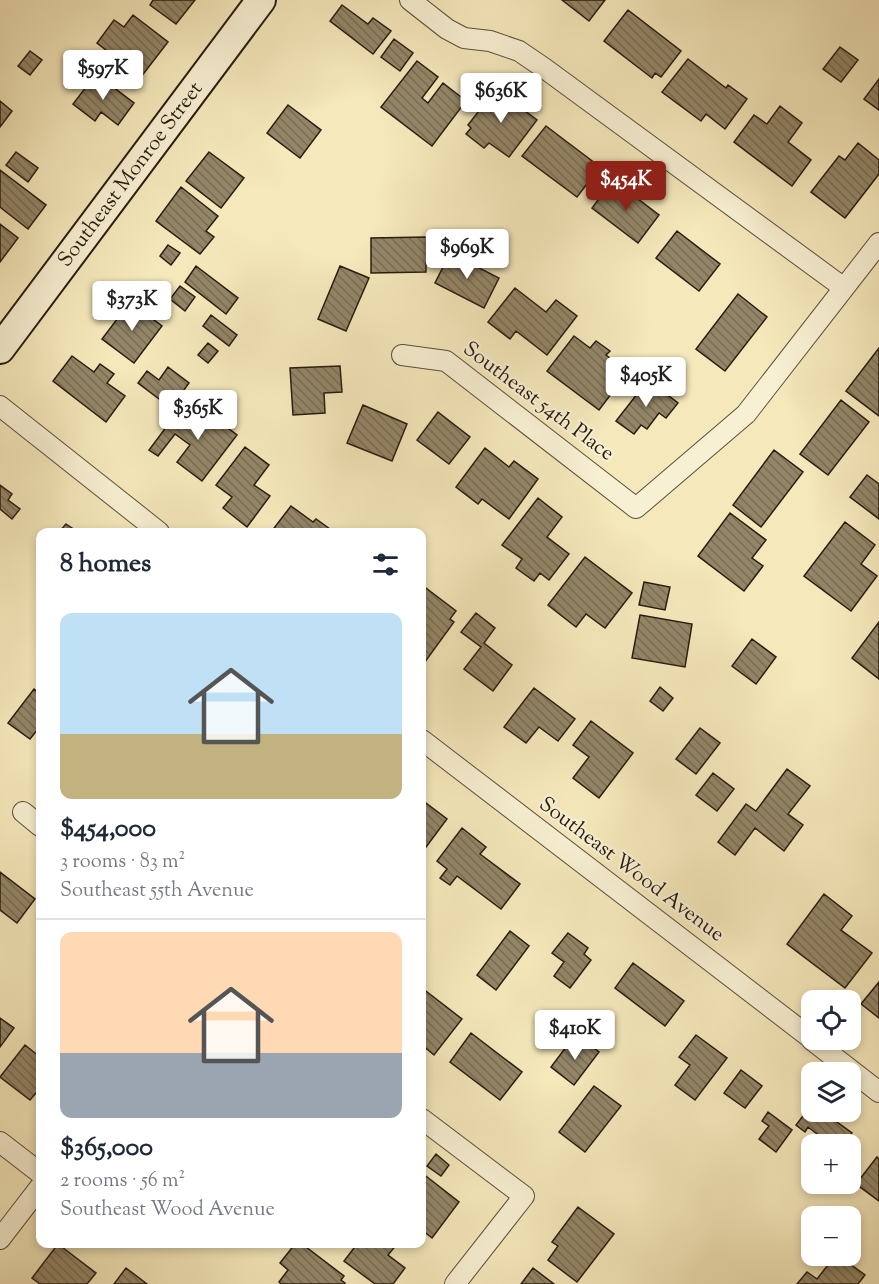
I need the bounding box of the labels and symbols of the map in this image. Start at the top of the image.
pin: $597K [61,50,145,101]
pin: $636K [459,73,543,124]
street label: Southeast Monroe Street [51,76,211,274]
pin: $454K [584,161,668,212]
pin: $969K [425,229,509,280]
pin: $373K [90,281,174,332]
street label: Southeast 54th Place [456,335,620,469]
pin: $405K [604,357,688,408]
pin: $365K [156,390,240,441]
street label: Southeast Wood Avenue [532,790,730,950]
pin: $410K [533,1010,617,1061]

